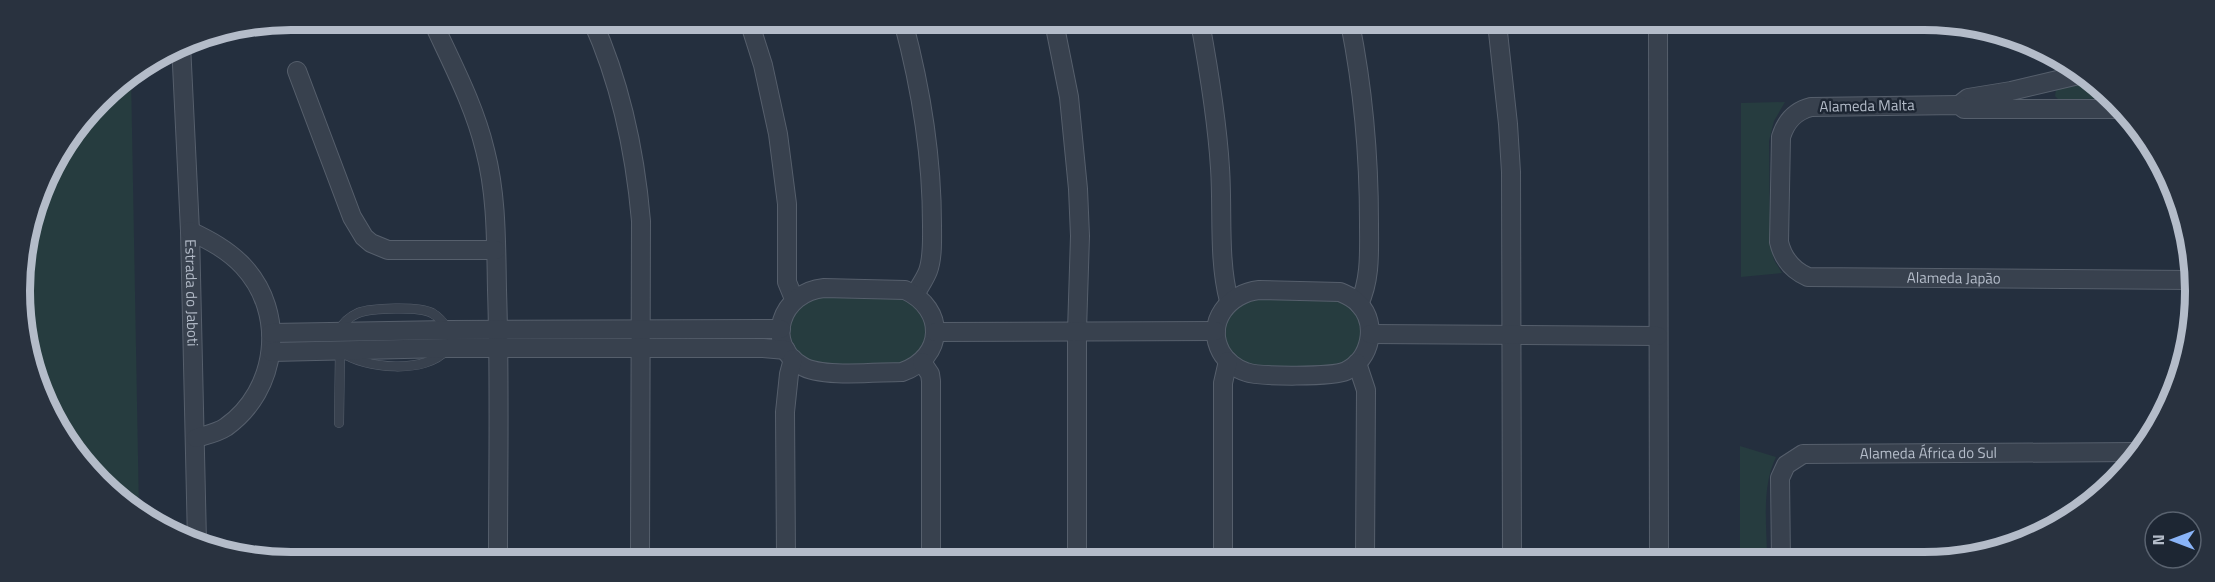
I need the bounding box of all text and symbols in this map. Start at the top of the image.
street label: Alameda Malta [1819,93,1915,118]
street label: Estrada do Jaboti [179,239,205,347]
street label: Alameda Japão [1907,266,2001,290]
street label: Alameda África do Sul [1860,441,1997,465]
north arrow [2143,510,2203,570]
text: N [2146,534,2170,546]

